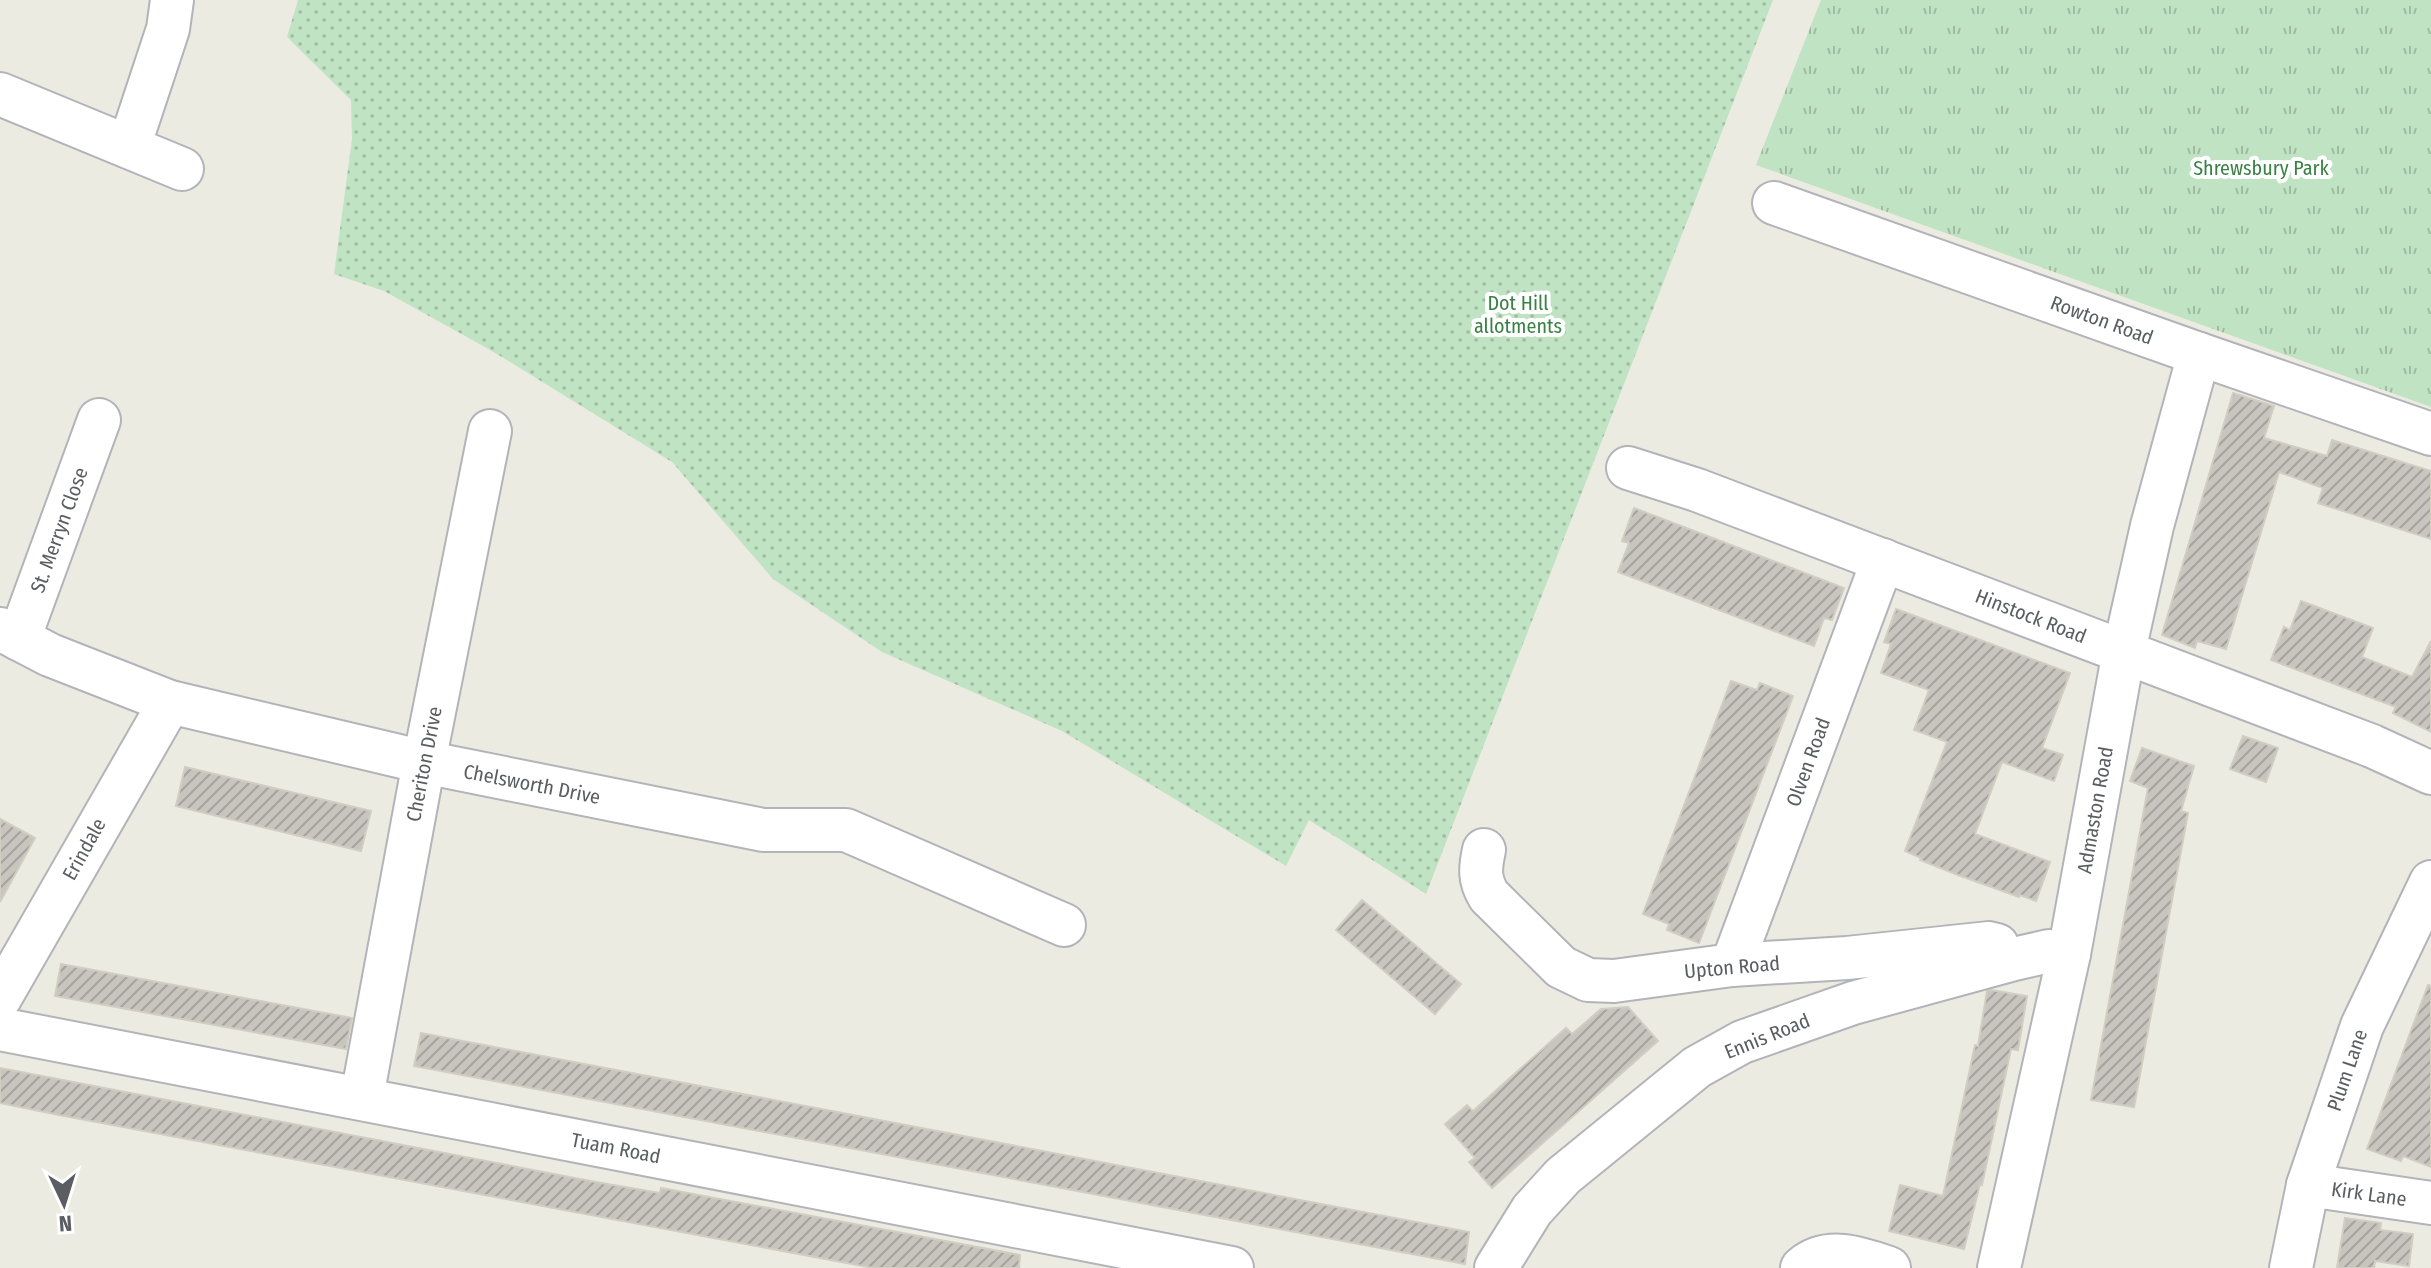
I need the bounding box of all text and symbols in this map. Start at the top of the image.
park label: Shrewsbury Park [2193,156,2329,180]
street label: Rowton Road [2047,290,2157,350]
park label: Dot Hill allotments [1474,291,1562,338]
street label: St. Merryn Close [25,464,93,596]
street label: Hinstock Road [1972,584,2090,648]
street label: Cheriton Drive [401,704,447,824]
street label: Olven Road [1781,714,1835,810]
street label: Admaston Road [2072,745,2118,875]
street label: Chelsworth Drive [462,759,602,809]
street label: Erindale [57,814,111,884]
street label: Upton Road [1683,951,1781,983]
street label: Ennis Road [1721,1008,1813,1064]
street label: Plum Lane [2322,1026,2372,1114]
street label: Tuam Road [569,1128,663,1168]
north arrow [24,1164,104,1244]
street label: Kirk Lane [2330,1177,2408,1211]
text: N [58,1210,73,1237]

